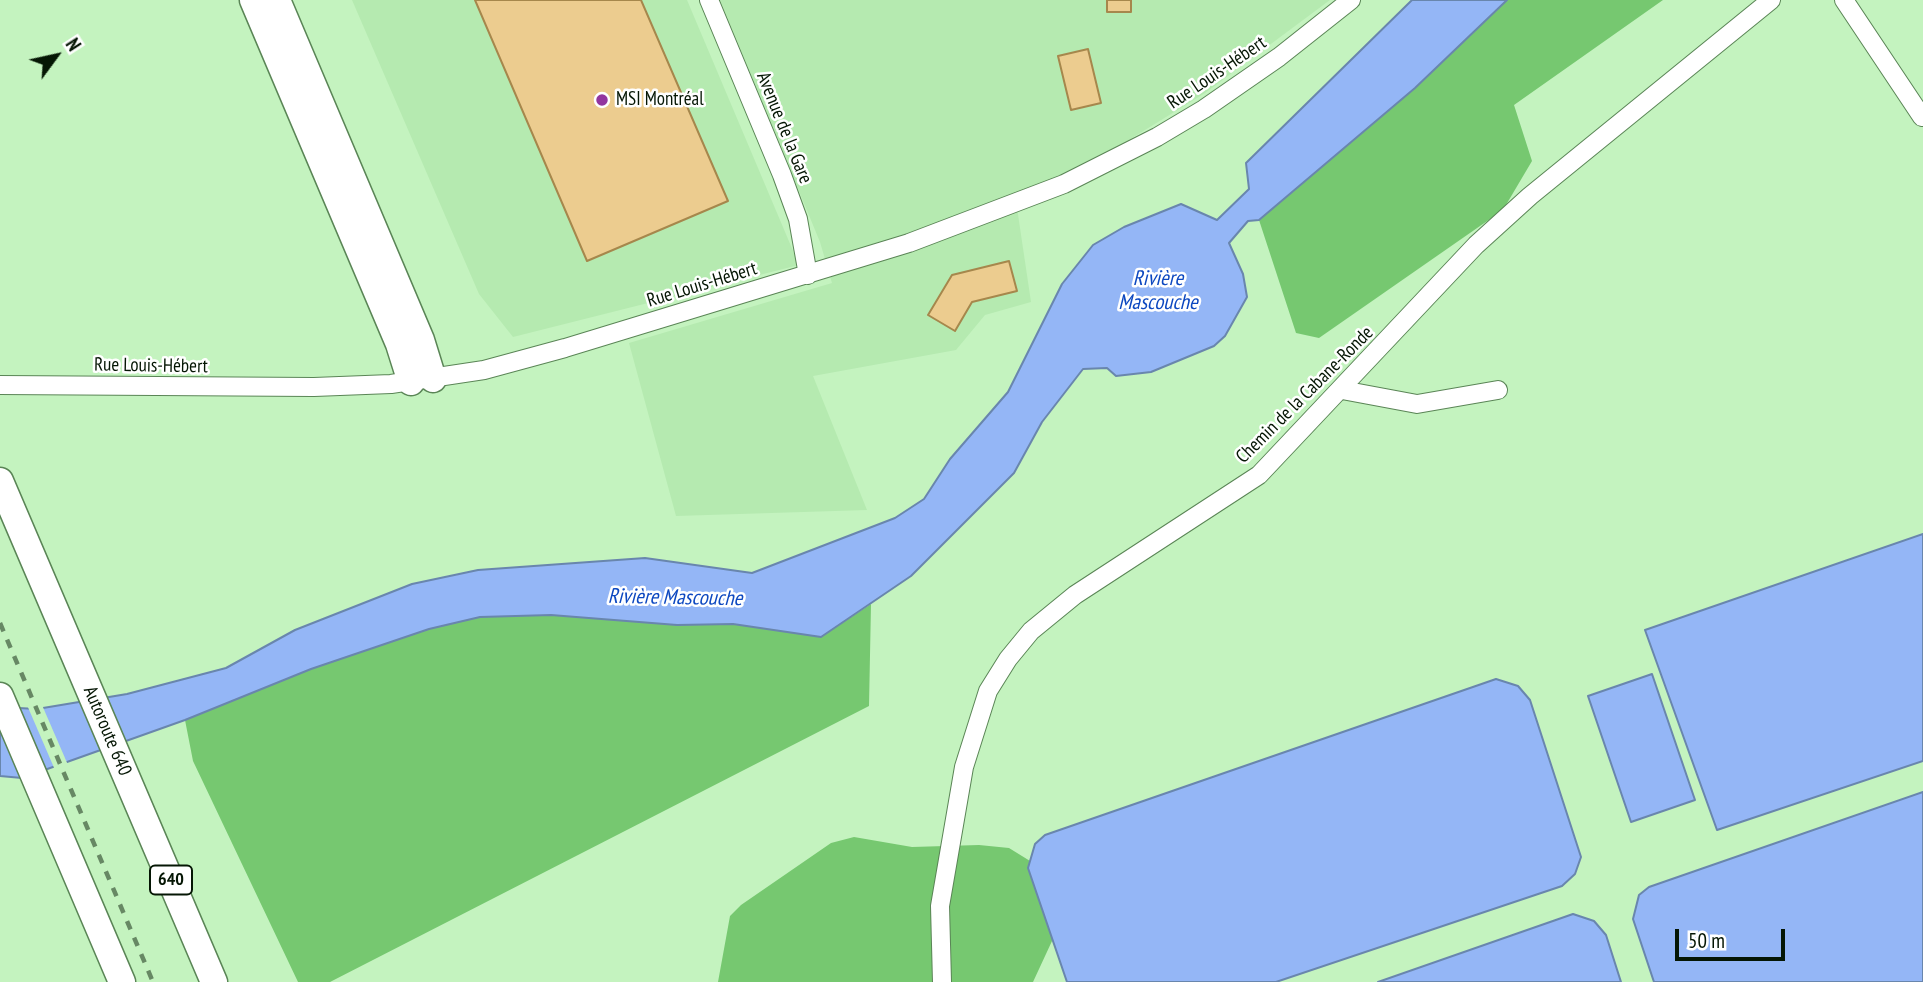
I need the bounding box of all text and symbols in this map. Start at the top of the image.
north arrow [21,21,91,91]
street label: Rue Louis-Hébert [1163,32,1271,114]
text: N [61,34,86,55]
street label: Avenue de la Gare [751,69,817,187]
place label: MSI Montréal [616,89,704,111]
marker: MSI Montréal [594,92,610,108]
street label: Rue Louis-Hébert [644,257,760,313]
water label: Rivière Mascouche [1118,266,1198,316]
street label: Chemin de la Cabane-Ronde [1232,322,1378,468]
street label: Rue Louis-Hébert [94,354,208,378]
water label: Rivière Mascouche [608,584,742,612]
street label: Autoroute 640 [78,683,136,779]
road number: 640 [150,866,192,894]
scale bar [1678,916,1788,960]
text: 50 m [1688,927,1725,954]

